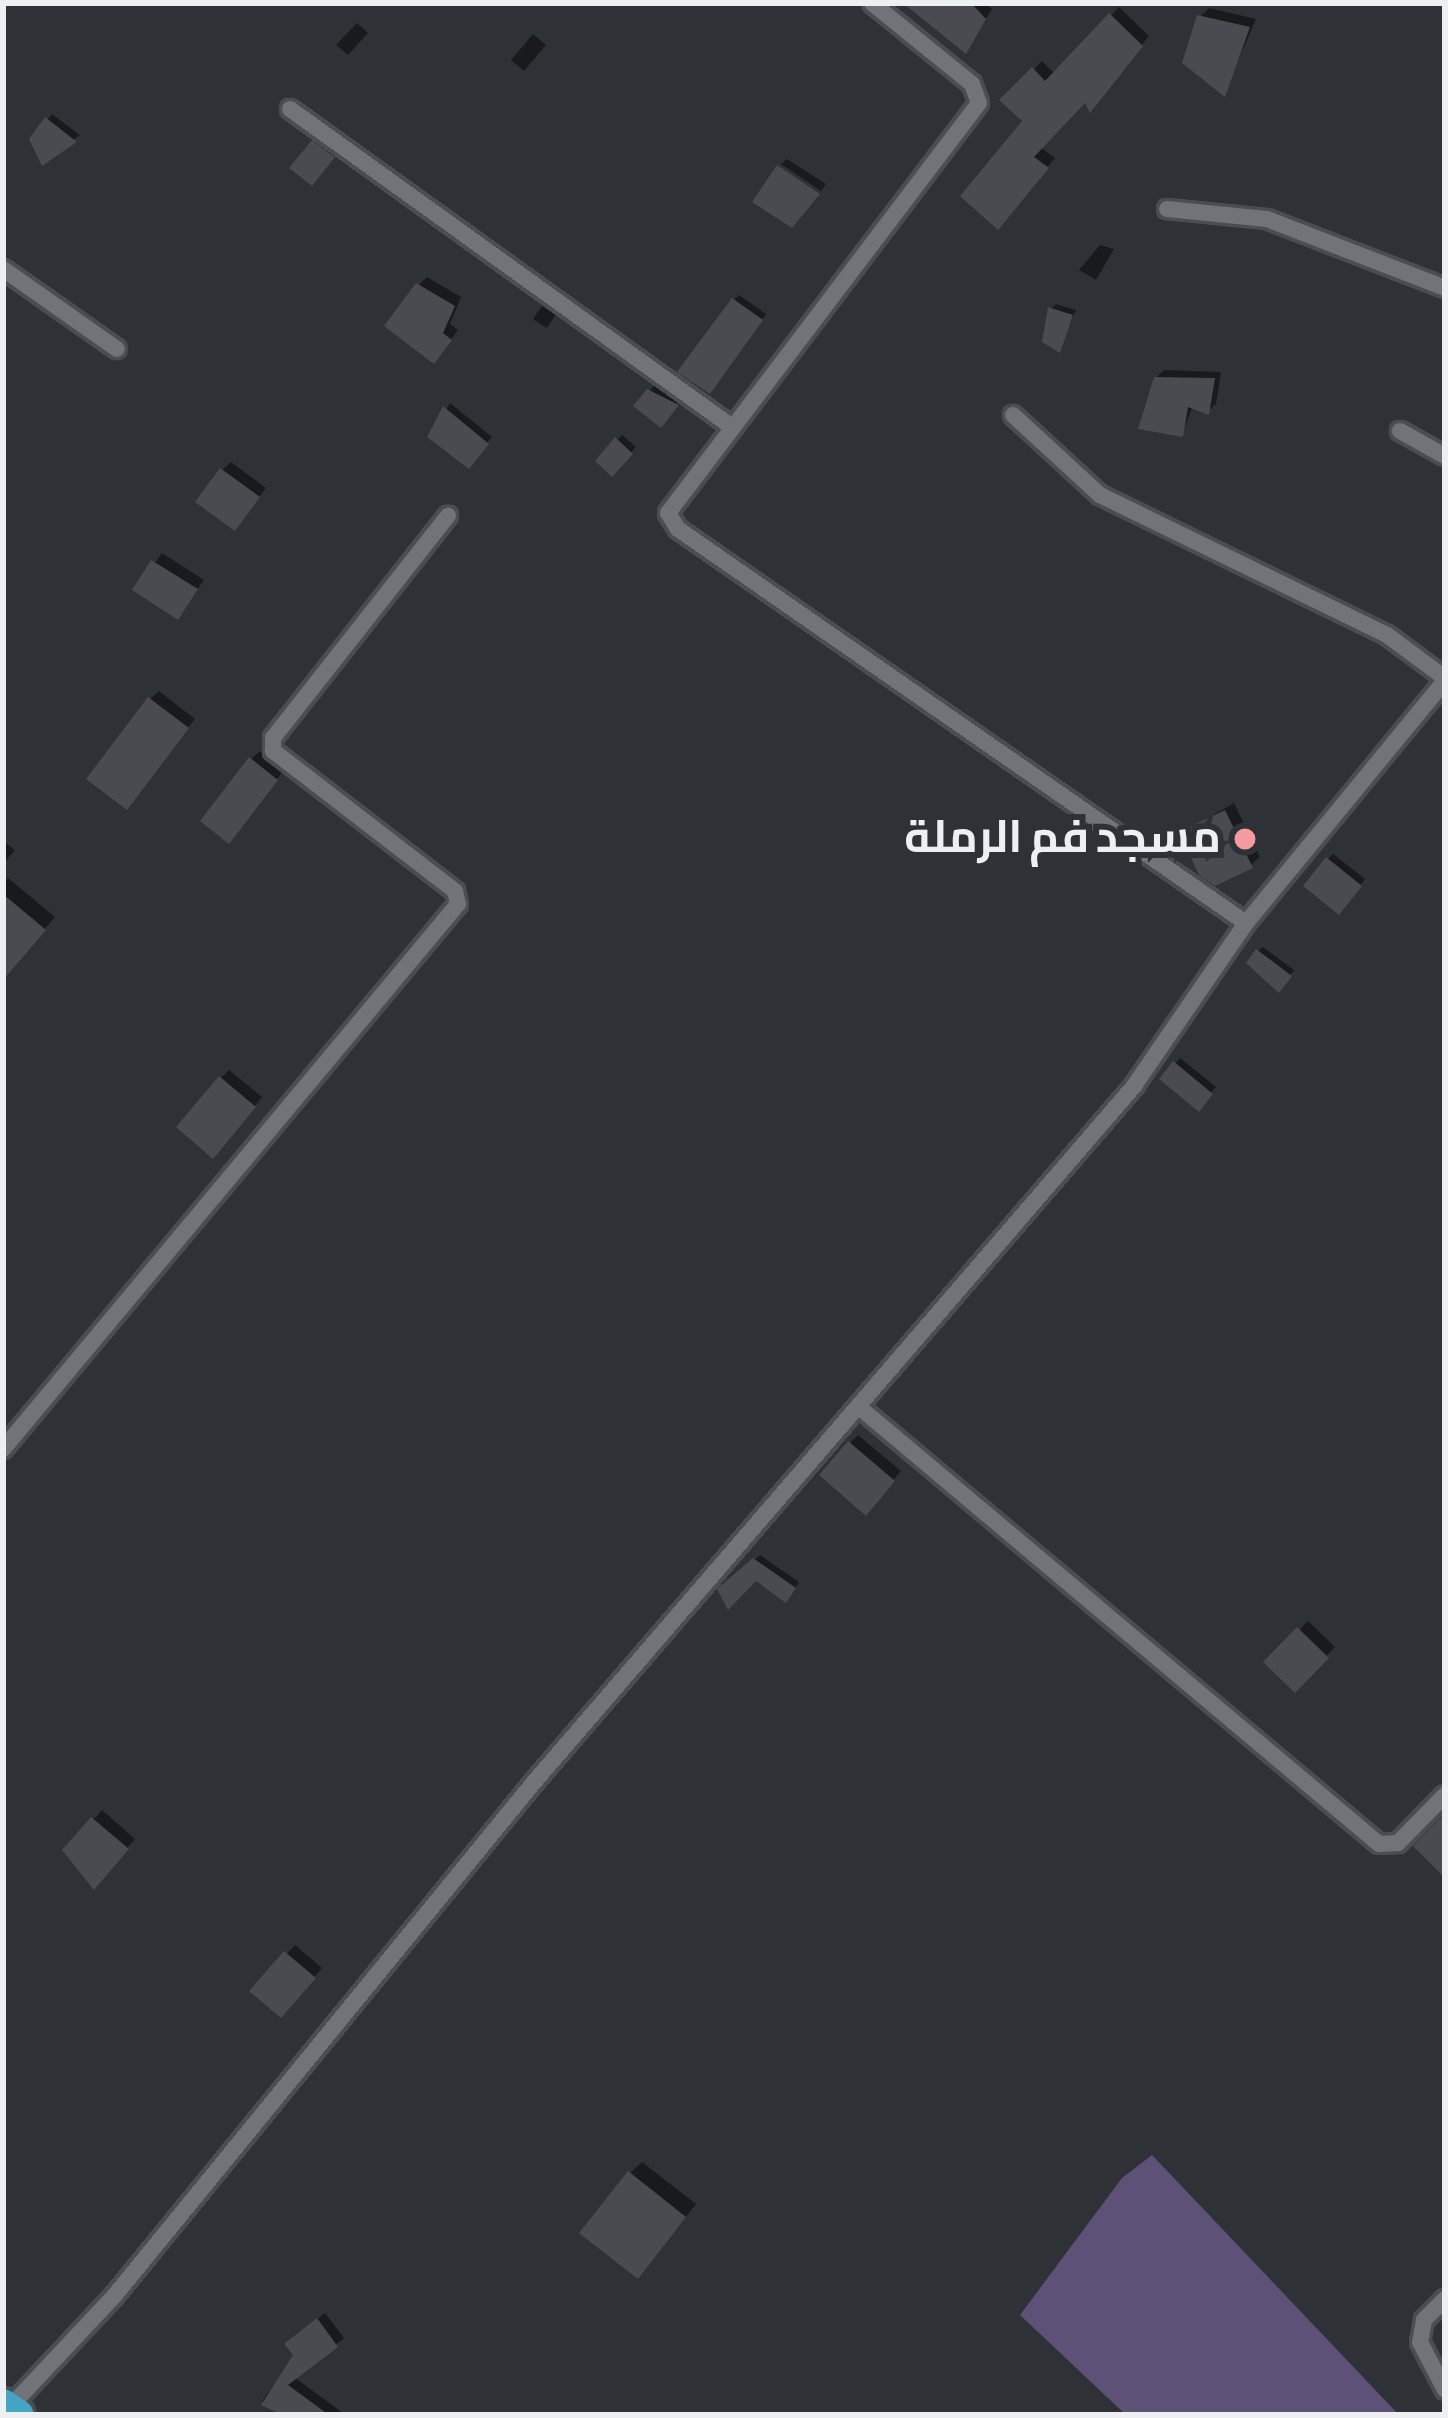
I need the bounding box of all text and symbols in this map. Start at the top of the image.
place label: مسجد فم الرملة [904,812,1221,866]
marker: مسجد فم الرملة [1232,826,1258,852]

